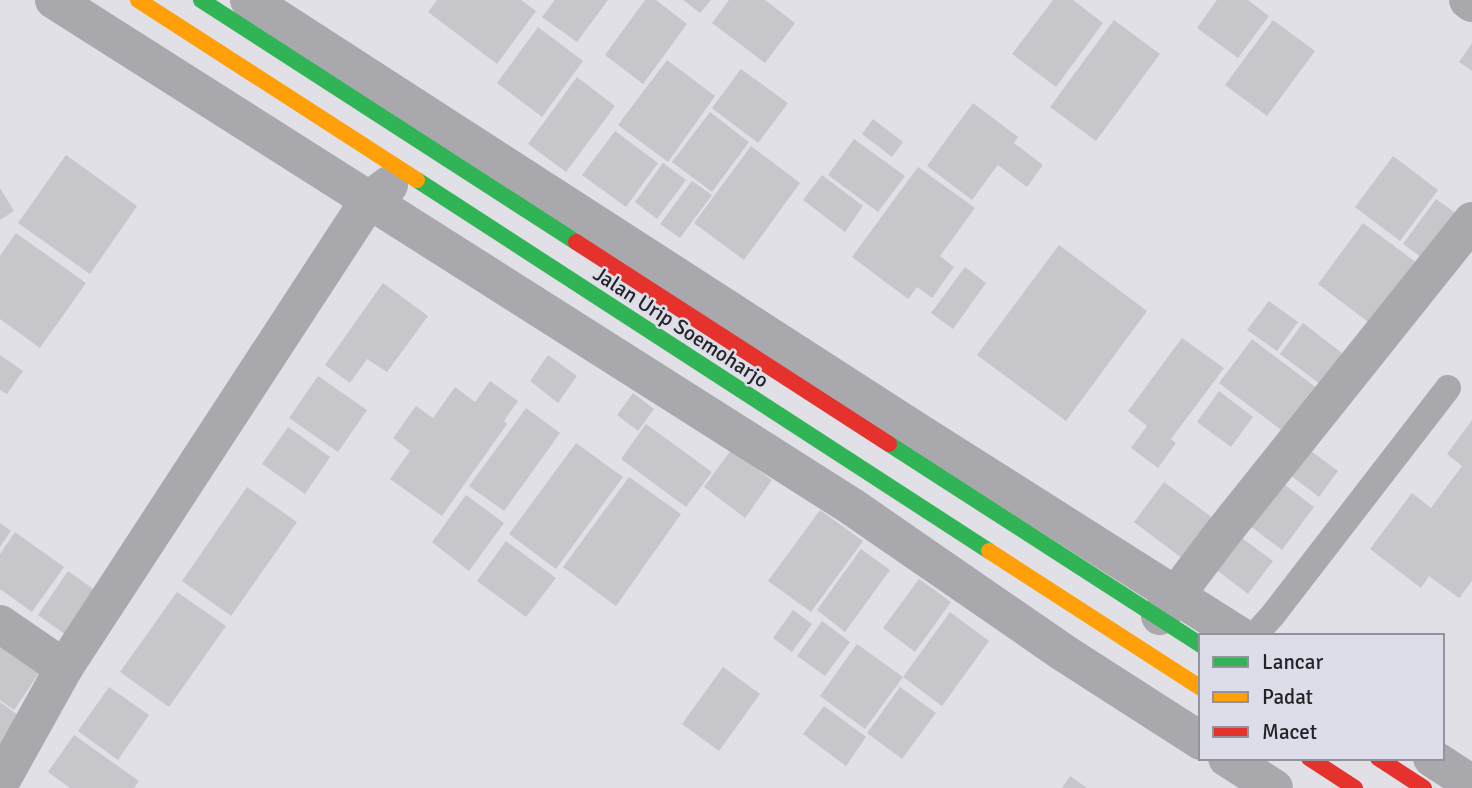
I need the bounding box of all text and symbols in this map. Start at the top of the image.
street label: Jalan Urip Soemoharjo [588,261,774,393]
legend [1199,634,1444,760]
text: Lancar [1262,649,1323,675]
text: Padat [1262,684,1313,710]
text: Macet [1262,719,1317,745]

